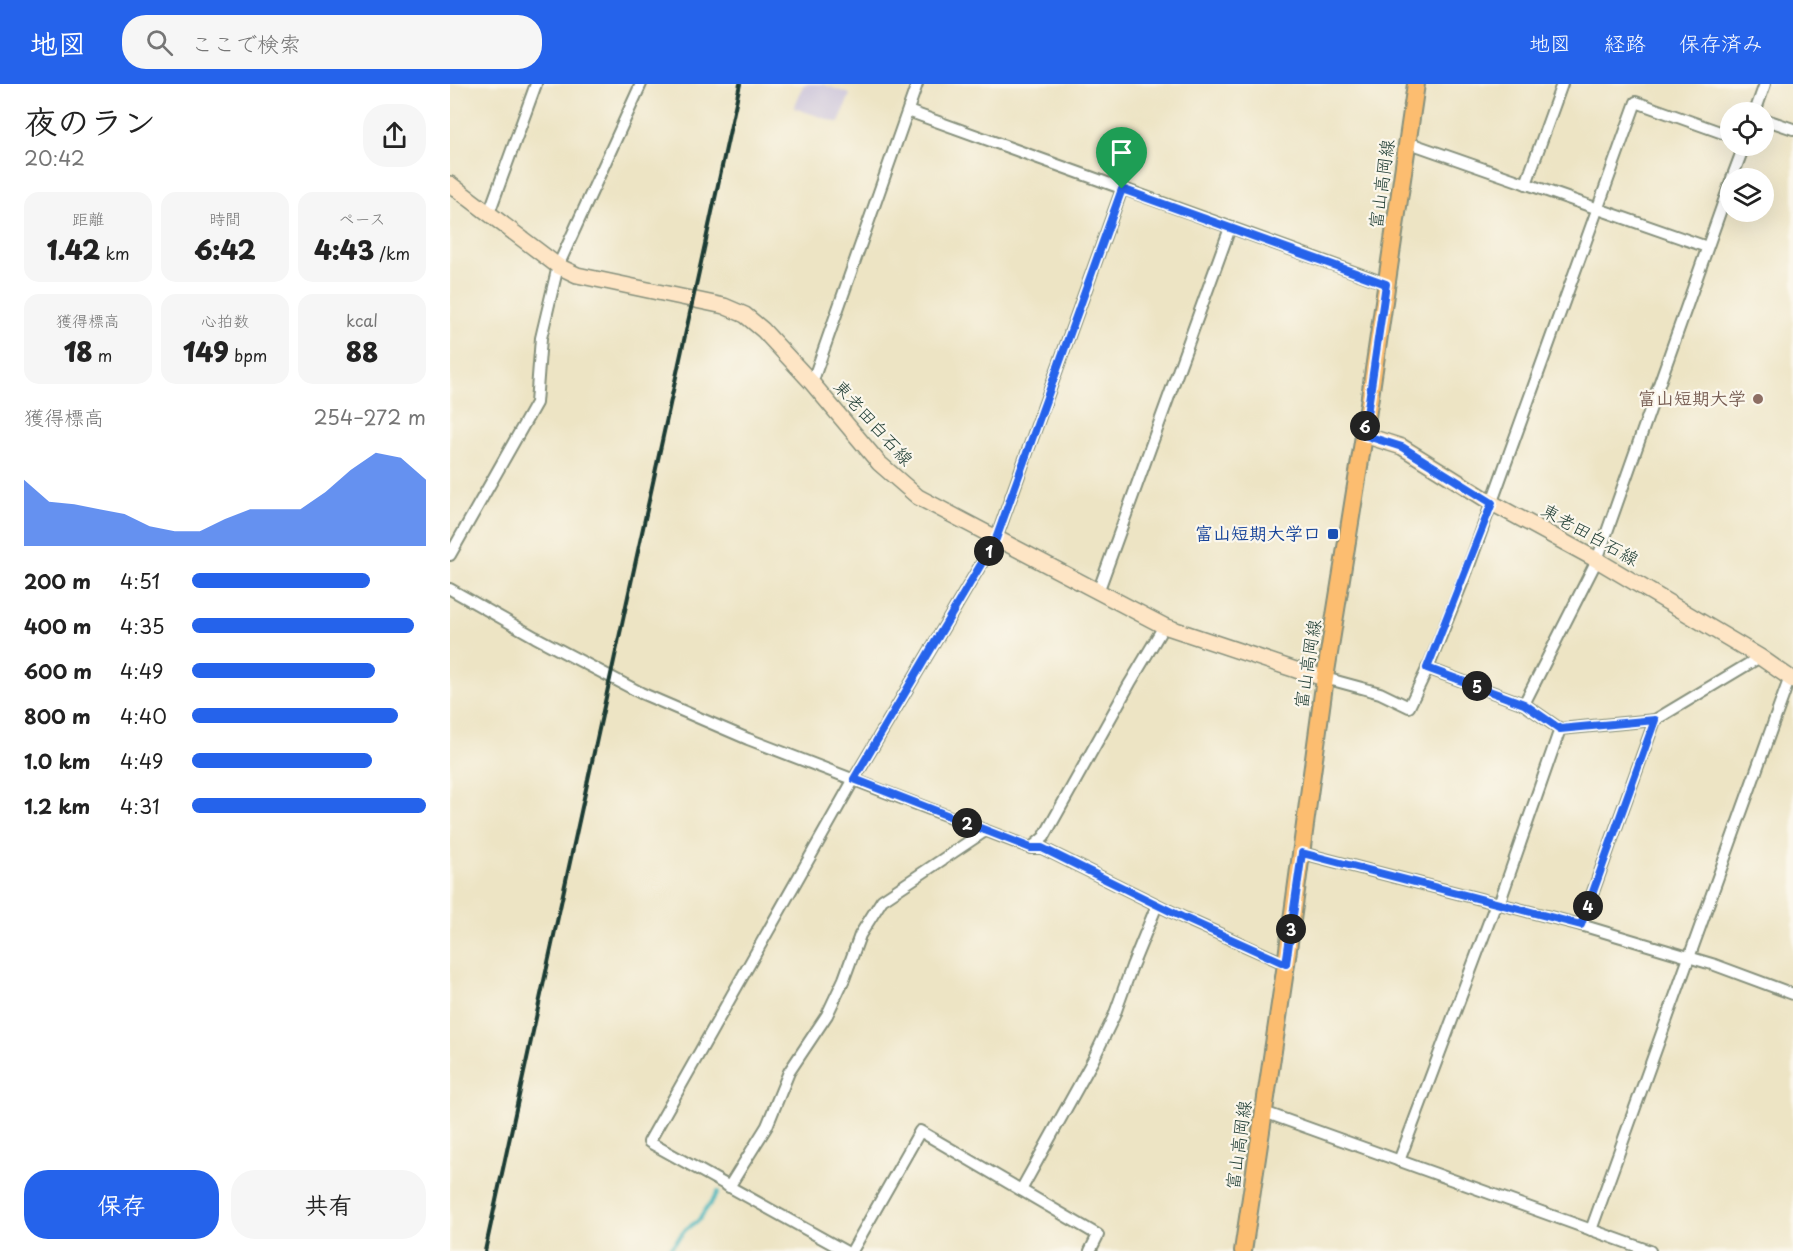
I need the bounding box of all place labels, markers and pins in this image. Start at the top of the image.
pin [1096,127,1147,189]
place label: 富山短期大学 [1638,384,1746,411]
marker: 富山短期大学 [1751,392,1765,406]
pin: 6 [1350,411,1380,441]
place label: 富山短期大学口 [1195,519,1321,546]
marker: 富山短期大学口 [1326,527,1340,541]
pin: 1 [974,536,1004,566]
pin: 5 [1462,671,1492,701]
pin: 2 [952,808,982,838]
pin: 4 [1573,891,1603,921]
pin: 3 [1276,914,1306,944]

